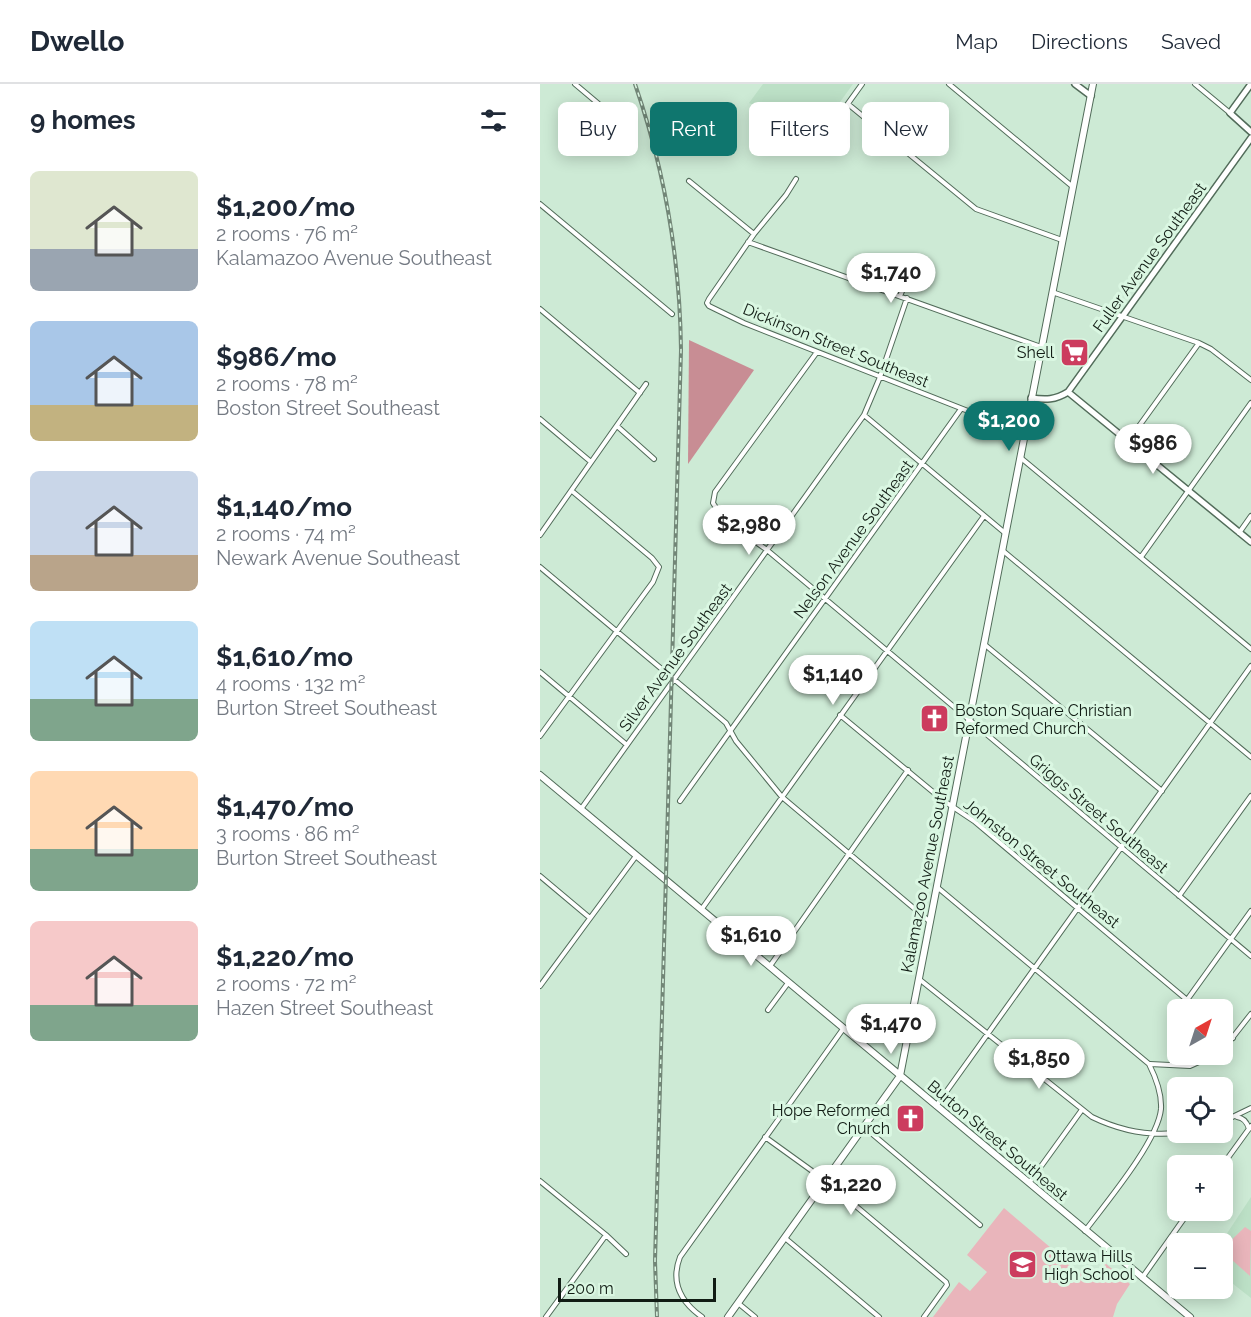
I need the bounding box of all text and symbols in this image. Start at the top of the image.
text: Dwello [30,25,125,58]
text: Map [955,29,998,54]
text: Directions [1031,29,1128,54]
text: Saved [1161,29,1221,54]
chip: Buy [558,102,638,156]
chip: Rent [650,102,737,156]
chip: Filters [749,102,850,156]
chip: New [862,102,949,156]
icon: filters [477,104,510,137]
text: 9 homes [30,105,136,135]
street label: Fuller Avenue Southeast [1089,178,1210,336]
text: $1,200/mo [216,192,355,222]
icon: home [78,195,150,267]
text: 2 rooms · 76 m² [216,222,358,246]
text: Kalamazoo Avenue Southeast [216,246,492,270]
pin: $1,740 [842,253,940,304]
text: $1,740 [861,260,921,284]
street label: Dickinson Street Southeast [740,299,932,392]
supermarket icon: Shell [1059,336,1091,368]
text: $986/mo [216,342,337,372]
place label: Shell [1017,343,1055,362]
icon: home [78,345,150,417]
text: 2 rooms · 78 m² [216,372,358,396]
text: Boston Street Southeast [216,396,440,420]
pin: $1,200 [960,401,1058,452]
text: $1,200 [977,408,1041,432]
pin: $986 [1117,424,1189,475]
text: $986 [1129,431,1177,455]
street label: Nelson Avenue Southeast [790,456,918,622]
text: $1,140/mo [216,492,352,522]
icon: home [78,495,150,567]
pin: $2,980 [700,505,798,556]
text: $2,980 [717,512,781,536]
text: 2 rooms · 74 m² [216,522,356,546]
text: Newark Avenue Southeast [216,546,460,570]
street label: Silver Avenue Southeast [615,579,736,735]
text: $1,610/mo [216,642,353,672]
icon: home [78,645,150,717]
pin: $1,140 [784,655,882,706]
text: $1,140 [803,662,863,686]
text: 4 rooms · 132 m² [216,672,365,696]
text: Burton Street Southeast [216,696,437,720]
place label: Boston Square Christian Reformed Church [955,701,1132,738]
church icon: Boston Square Christian Reformed Church [918,703,950,735]
street label: Griggs Street Southeast [1025,750,1172,877]
street label: Kalamazoo Avenue Southeast [897,753,958,974]
text: $1,470/mo [216,792,354,822]
icon: home [78,795,150,867]
street label: Johnston Street Southeast [960,795,1124,932]
text: 3 rooms · 86 m² [216,822,359,846]
text: Burton Street Southeast [216,846,437,870]
pin: $1,610 [702,916,800,967]
text: $1,610 [720,923,782,947]
text: $1,220/mo [216,942,354,972]
icon: home [78,945,150,1017]
text: 2 rooms · 72 m² [216,972,356,996]
text: Hazen Street Southeast [216,996,434,1020]
north arrow [1167,999,1233,1065]
map controls [1167,999,1233,1299]
pin: $1,470 [842,1004,940,1055]
text: $1,470 [860,1011,922,1035]
pin: $1,850 [990,1039,1088,1090]
text: $1,850 [1008,1046,1070,1070]
street label: Burton Street Southeast [924,1076,1072,1205]
button: locate [1167,1077,1233,1143]
place label: Hope Reformed Church [772,1101,890,1138]
church icon: Hope Reformed Church [895,1103,927,1135]
button: + [1167,1155,1233,1221]
pin: $1,220 [802,1165,900,1216]
text: $1,220 [820,1172,882,1196]
button: − [1167,1233,1233,1299]
place label: Ottawa Hills High School [1044,1247,1134,1284]
school or university icon: Ottawa Hills High School [1007,1249,1039,1281]
scale bar [558,1275,716,1302]
text: 200 m [567,1279,614,1298]

